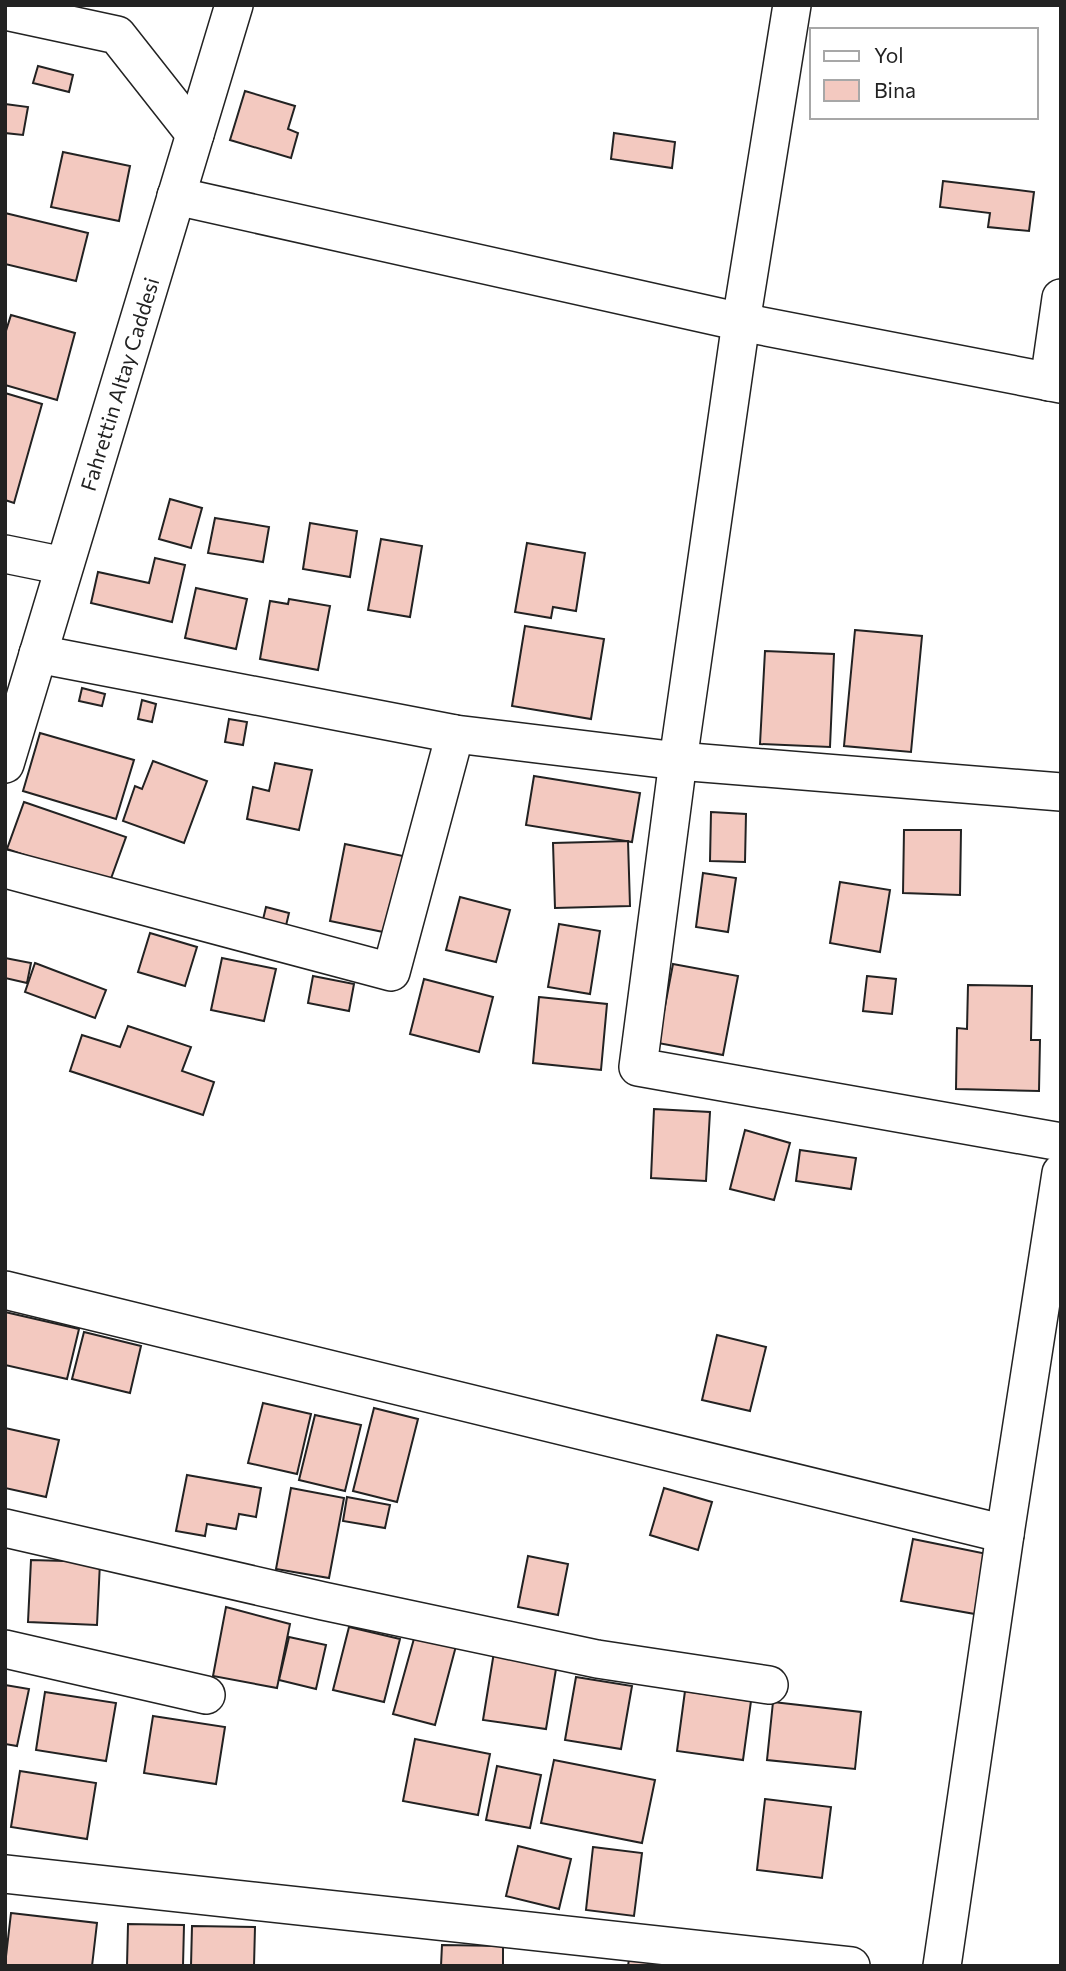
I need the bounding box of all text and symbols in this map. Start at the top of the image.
legend [810,28,1038,119]
text: Yol [874,42,904,67]
text: Bina [874,77,916,102]
street label: Fahrettin Altay Caddesi [75,274,163,494]

